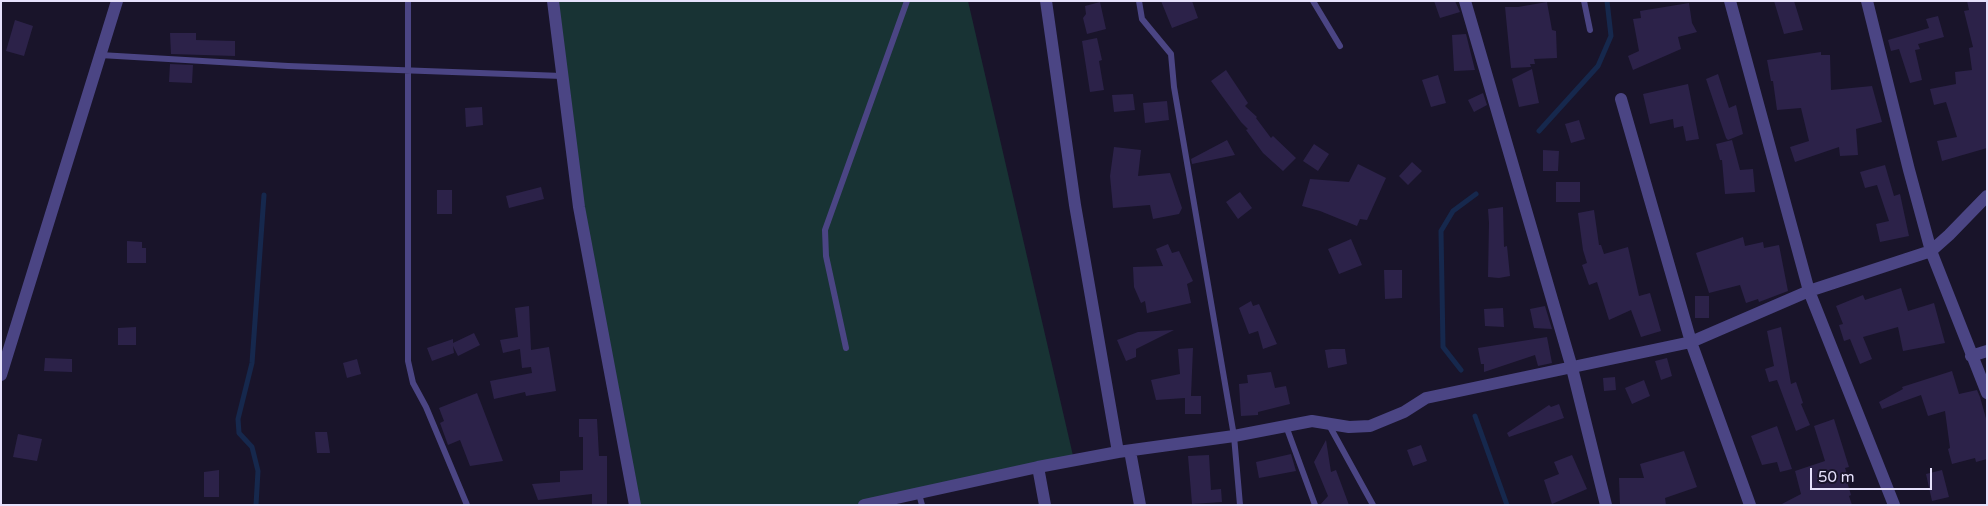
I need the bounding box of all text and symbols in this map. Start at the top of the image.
scale bar [1813,458,1936,490]
text: 50 m [1818,468,1855,486]

